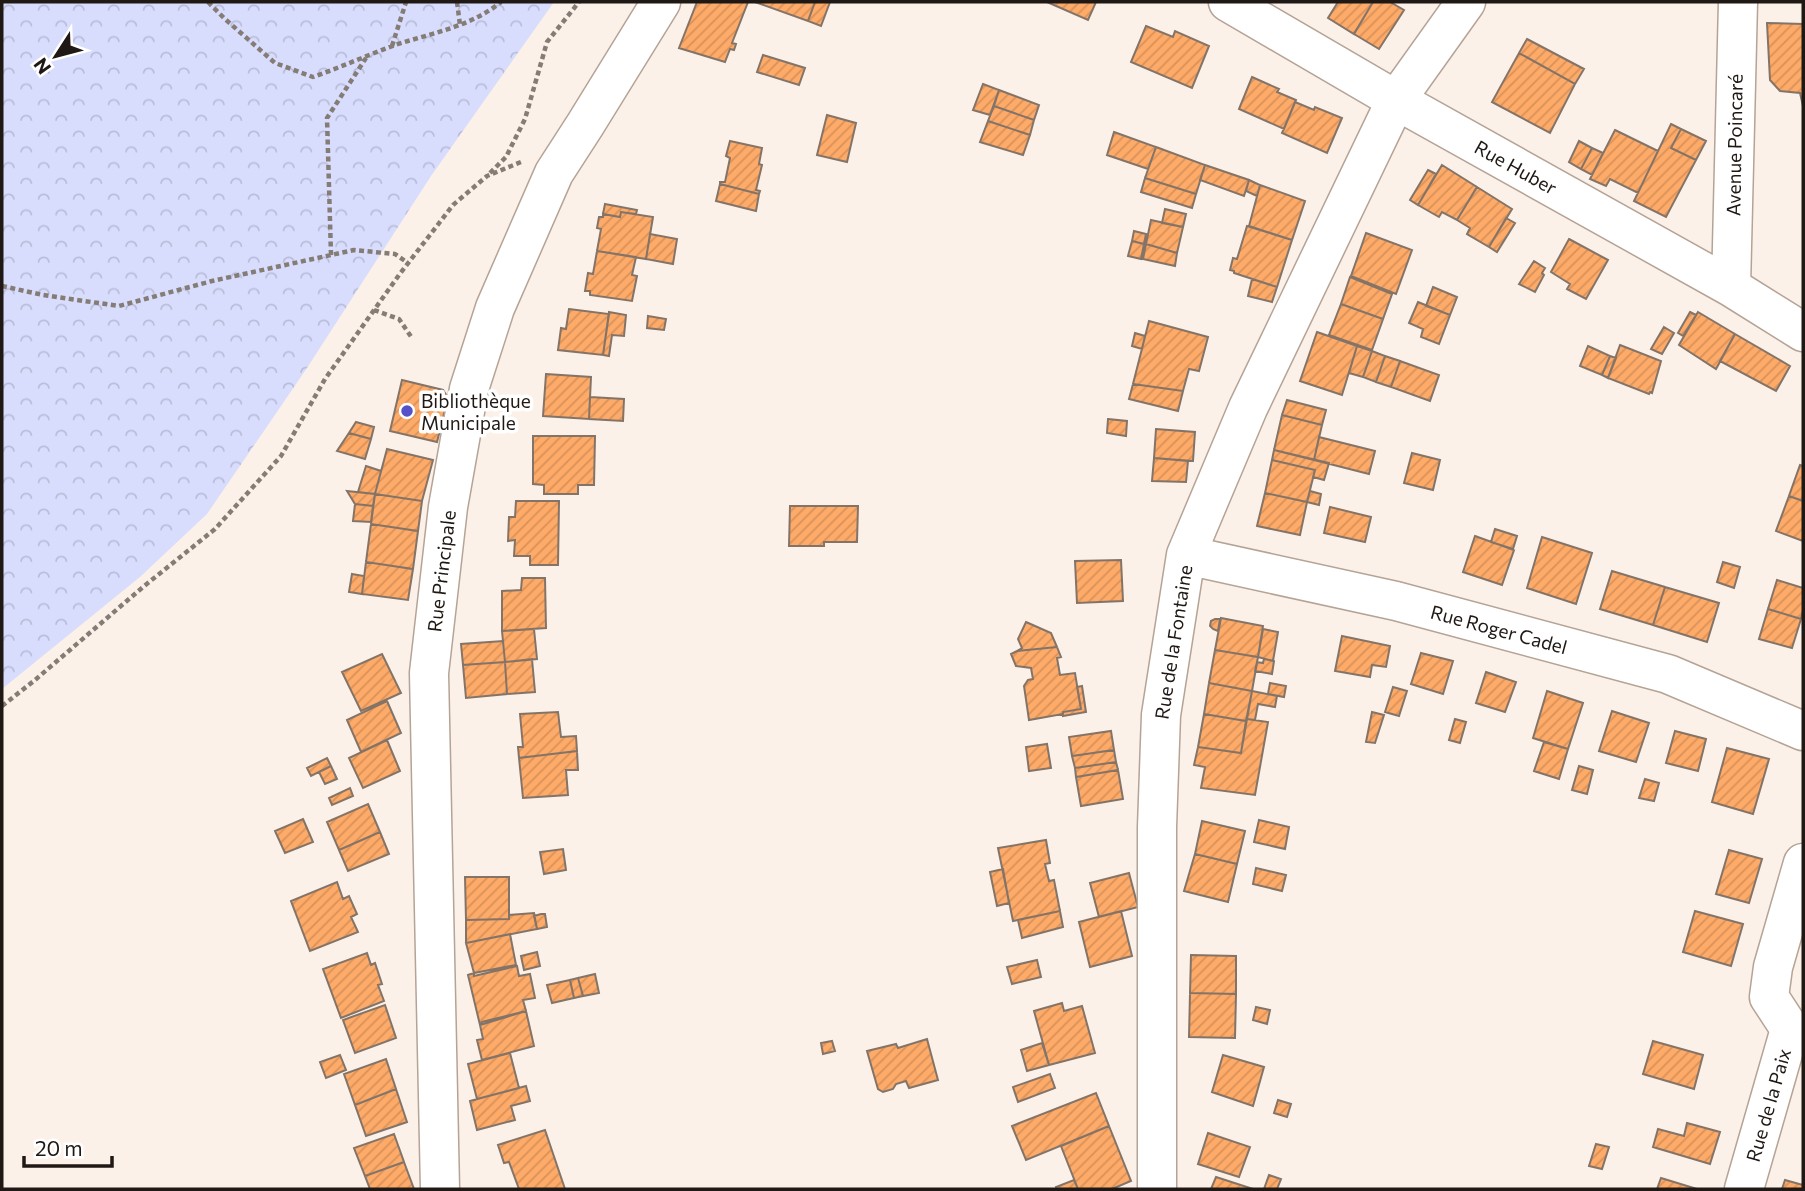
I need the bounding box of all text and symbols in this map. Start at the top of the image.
north arrow [21,21,91,91]
text: N [28,54,55,79]
street label: Avenue Poincaré [1721,74,1747,216]
street label: Rue Huber [1471,135,1562,199]
place label: Bibliothèque Municipale [421,389,531,434]
marker: Bibliothèque Municipale [399,403,415,419]
street label: Rue Principale [422,509,460,633]
street label: Rue de la Fontaine [1149,563,1197,721]
street label: Rue Roger Cadel [1428,600,1570,658]
street label: Rue de la Paix [1741,1046,1795,1164]
scale bar [24,1124,112,1168]
text: 20 m [35,1135,83,1160]

